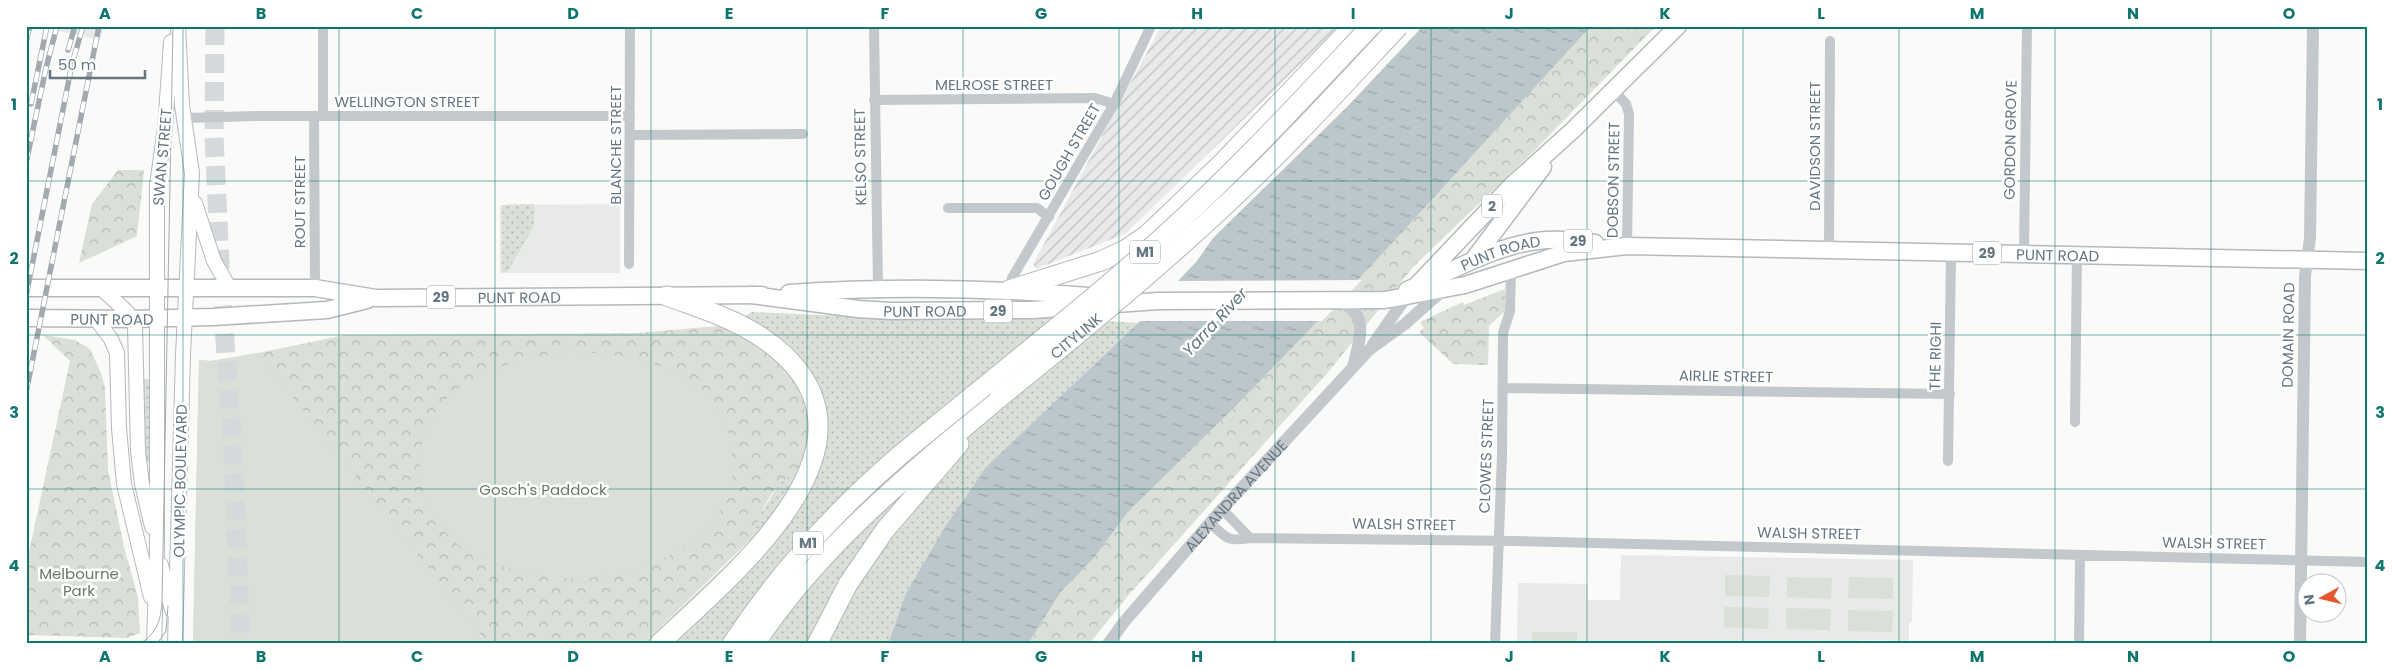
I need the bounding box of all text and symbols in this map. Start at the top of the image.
text: A [99,2,111,25]
text: B [256,2,266,25]
text: C [411,2,423,25]
text: D [567,2,579,25]
text: E [725,2,733,25]
text: F [881,2,890,25]
text: G [1035,2,1047,25]
text: H [1191,2,1203,25]
text: I [1351,2,1355,25]
text: J [1504,2,1514,25]
text: K [1659,2,1671,25]
text: L [1817,2,1825,25]
text: M [1970,2,1984,25]
text: N [2127,2,2139,25]
text: O [2283,2,2296,25]
scale bar [50,48,145,80]
text: 50 m [58,54,96,75]
street label: MELROSE STREET [935,74,1053,95]
street label: GORDON GROVE [1998,80,2022,200]
street label: DAVIDSON STREET [1804,81,1825,211]
street label: BLANCHE STREET [605,85,626,205]
street label: WELLINGTON STREET [334,91,480,112]
text: 1 [11,93,17,116]
text: 1 [2377,93,2383,116]
street label: GOUGH STREET [1033,99,1105,205]
street label: SWAN STREET [147,107,177,207]
street label: KELSO STREET [849,108,871,206]
street label: DOBSON STREET [1601,122,1625,238]
street label: ROUT STREET [289,156,310,248]
road number: 2 [1482,195,1502,218]
street label: PUNT ROAD [1457,230,1542,275]
road number: 29 [1564,230,1592,252]
road number: M1 [1130,240,1160,264]
road number: 29 [1973,242,2001,264]
street label: PUNT ROAD [2016,243,2100,266]
text: 2 [9,247,19,270]
text: 2 [2375,247,2385,270]
water label: Yarra River [1177,282,1254,361]
street label: DOMAIN ROAD [2277,282,2299,388]
road number: 29 [427,286,455,308]
street label: PUNT ROAD [478,286,561,308]
street label: PUNT ROAD [883,300,967,322]
road number: 29 [984,300,1012,322]
street label: PUNT ROAD [70,308,154,330]
street label: CITYLINK [1045,308,1106,363]
street label: THE RIGHI [1924,321,1946,391]
street label: AIRLIE STREET [1679,365,1773,387]
street label: CLOWES STREET [1474,398,1498,514]
text: 3 [9,401,19,424]
text: 3 [2375,401,2385,424]
street label: OLYMPIC BOULEVARD [168,404,192,558]
street label: ALEXANDRA AVENUE [1179,435,1292,556]
park label: Gosch's Paddock [479,479,607,500]
street label: WALSH STREET [1352,513,1456,535]
street label: WALSH STREET [1757,522,1861,544]
road number: M1 [793,532,823,554]
street label: WALSH STREET [2162,532,2266,554]
text: 4 [9,554,20,577]
text: 4 [2375,554,2386,577]
park label: Melbourne Park [39,563,119,601]
north arrow [2296,572,2346,622]
text: N [2298,593,2320,606]
text: A [99,645,111,668]
text: B [256,645,266,668]
text: C [411,645,423,668]
text: D [567,645,579,668]
text: E [725,645,733,668]
text: F [881,645,890,668]
text: G [1035,645,1047,668]
text: H [1191,645,1203,668]
text: I [1351,645,1355,668]
text: J [1504,645,1514,668]
text: K [1659,645,1671,668]
text: L [1817,645,1825,668]
text: M [1970,645,1984,668]
text: N [2127,645,2139,668]
text: O [2283,645,2296,668]

